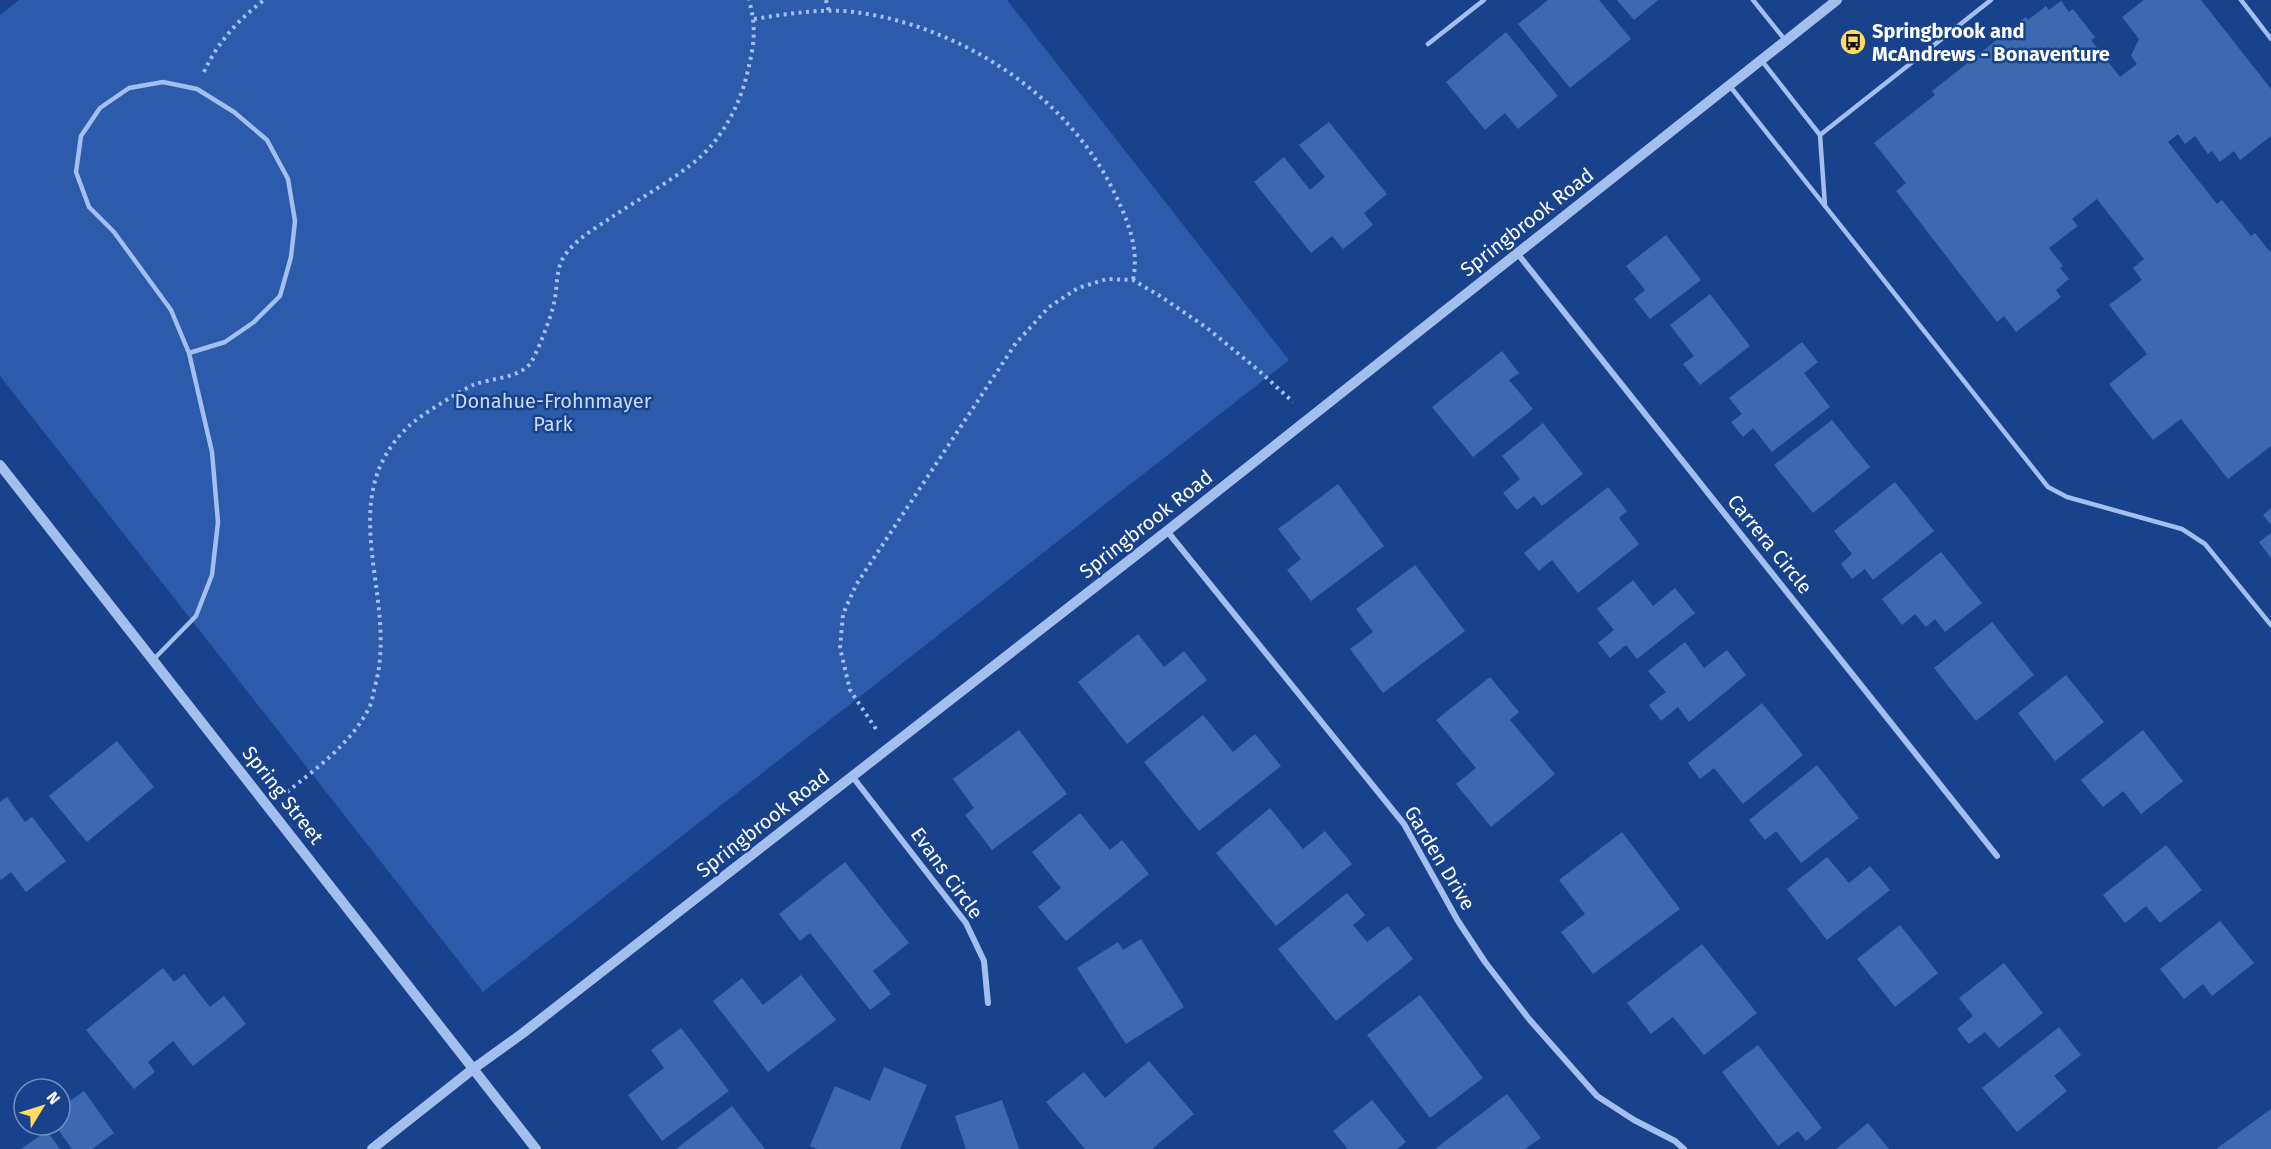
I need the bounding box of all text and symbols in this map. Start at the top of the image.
place label: Springbrook and McAndrews - Bonaventure [1872,19,2110,66]
bus stop icon: Springbrook and McAndrews - Bonaventure [1838,27,1868,57]
street label: Springbrook Road [1456,163,1598,281]
park label: Donahue-Frohnmayer Park [455,389,652,436]
street label: Springbrook Road [1075,465,1217,583]
street label: Carrera Circle [1723,489,1817,599]
street label: Spring Street [237,741,329,849]
street label: Springbrook Road [692,764,834,882]
street label: Garden Drive [1399,802,1481,914]
street label: Evans Circle [906,823,988,923]
north arrow [12,1077,72,1137]
text: N [43,1088,64,1108]

